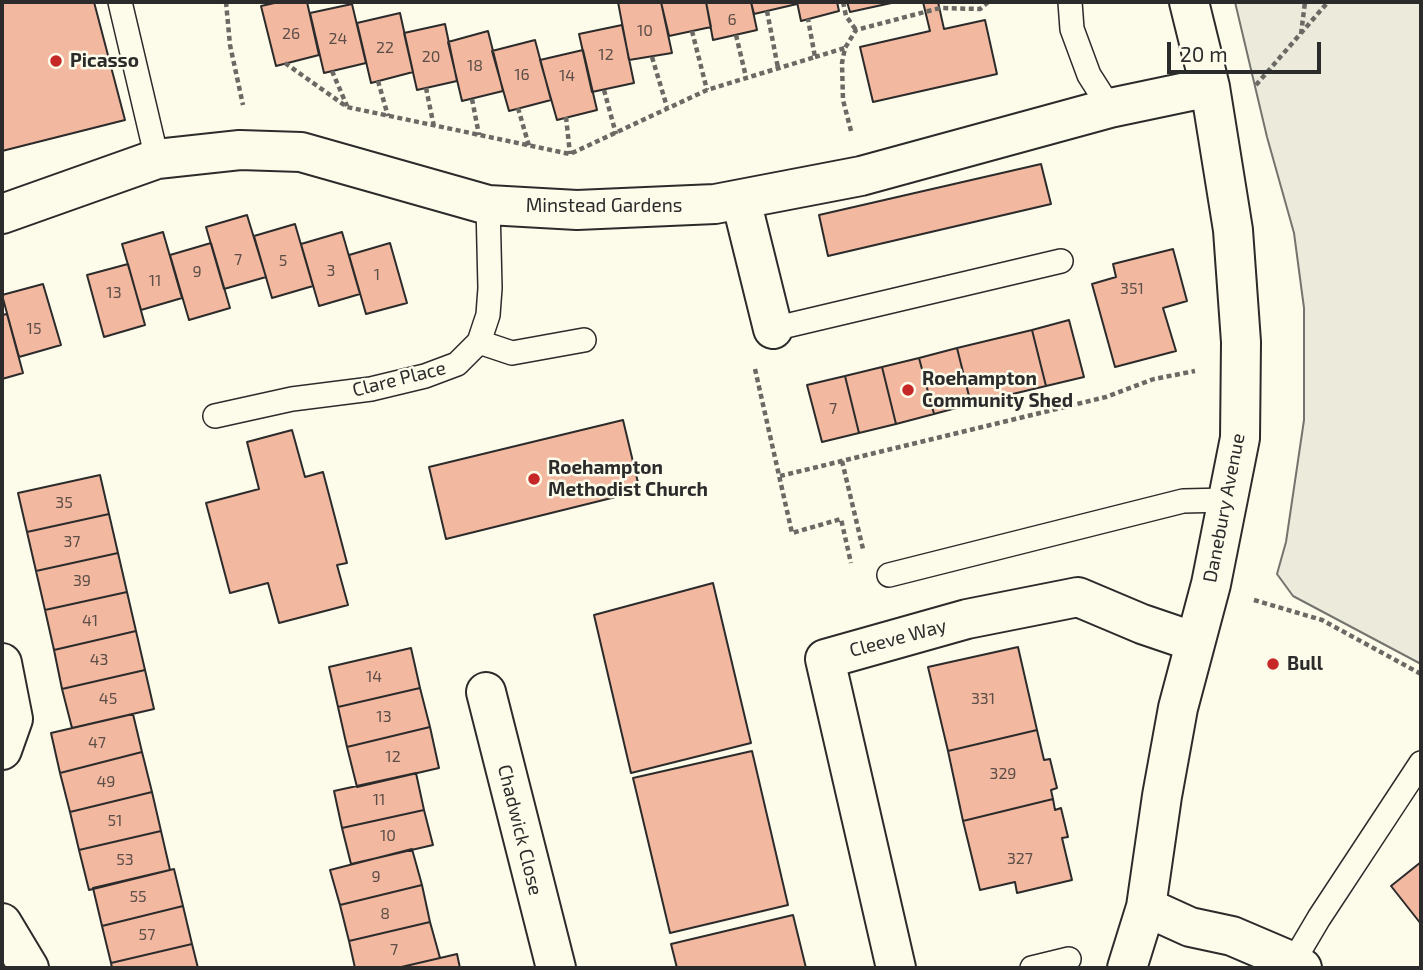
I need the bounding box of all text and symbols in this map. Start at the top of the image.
house number: 6 [727,10,737,30]
house number: 10 [637,21,653,41]
house number: 26 [282,24,300,44]
scale bar [1171,28,1325,72]
house number: 24 [329,29,347,49]
house number: 22 [376,38,394,58]
text: 20 m [1180,41,1228,66]
house number: 12 [598,45,614,65]
house number: 20 [422,47,440,67]
place label: Picasso [70,50,139,72]
marker: Picasso [48,53,64,69]
house number: 18 [467,56,483,76]
house number: 16 [514,65,530,85]
house number: 14 [559,66,575,86]
street label: Minstead Gardens [526,195,682,217]
house number: 7 [234,250,242,270]
house number: 5 [279,251,287,271]
house number: 3 [327,261,335,281]
house number: 9 [192,262,202,282]
house number: 1 [374,265,380,285]
house number: 11 [149,271,161,291]
house number: 351 [1120,279,1144,299]
house number: 13 [106,283,122,303]
house number: 15 [27,319,41,339]
street label: Clare Place [350,356,448,402]
place label: Roehampton Community Shed [922,368,1073,412]
marker: Roehampton Community Shed [900,382,916,398]
house number: 7 [829,399,837,419]
street label: Danebury Avenue [1198,431,1250,585]
place label: Roehampton Methodist Church [548,457,708,501]
marker: Roehampton Methodist Church [526,471,542,487]
house number: 35 [55,493,73,513]
house number: 37 [63,532,81,552]
house number: 39 [73,571,91,591]
house number: 41 [82,611,98,631]
street label: Cleeve Way [847,614,949,662]
house number: 43 [90,650,108,670]
place label: Bull [1287,653,1323,675]
marker: Bull [1265,656,1281,672]
house number: 14 [366,667,382,687]
house number: 45 [99,689,117,709]
house number: 331 [971,689,995,709]
house number: 13 [376,707,392,727]
house number: 47 [88,733,106,753]
house number: 12 [385,747,401,767]
street label: Chadwick Close [493,762,547,898]
house number: 329 [989,764,1017,784]
house number: 49 [97,772,115,792]
house number: 11 [373,790,385,810]
house number: 51 [108,811,122,831]
house number: 10 [380,826,396,846]
house number: 327 [1007,849,1033,869]
house number: 53 [116,850,134,870]
house number: 9 [371,867,381,887]
house number: 55 [129,887,147,907]
house number: 8 [380,904,390,924]
house number: 57 [139,925,155,945]
house number: 7 [390,940,398,960]

